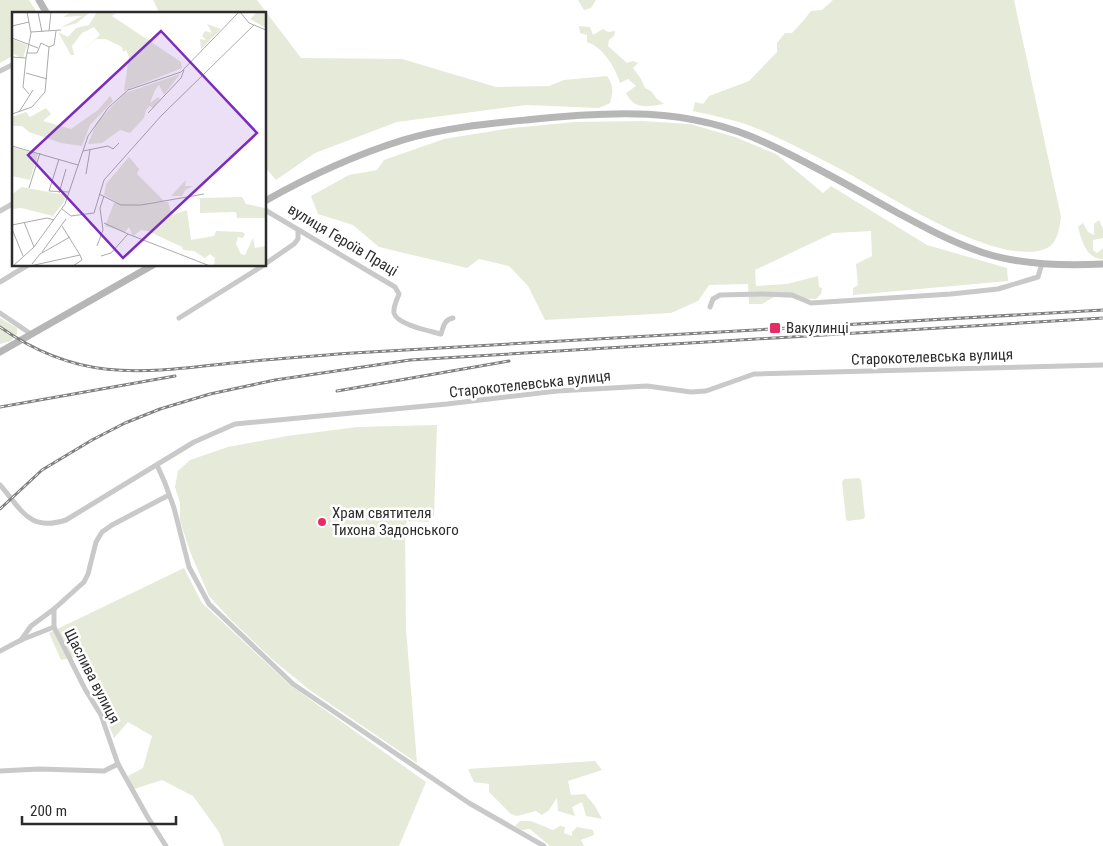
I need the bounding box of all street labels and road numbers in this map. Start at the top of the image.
street label: вулиця Героїв Праці [285,200,401,280]
street label: Старокотелевська вулиця [851,345,1013,369]
street label: Старокотелевська вулиця [448,367,612,401]
street label: Щаслива вулиця [60,626,124,726]

